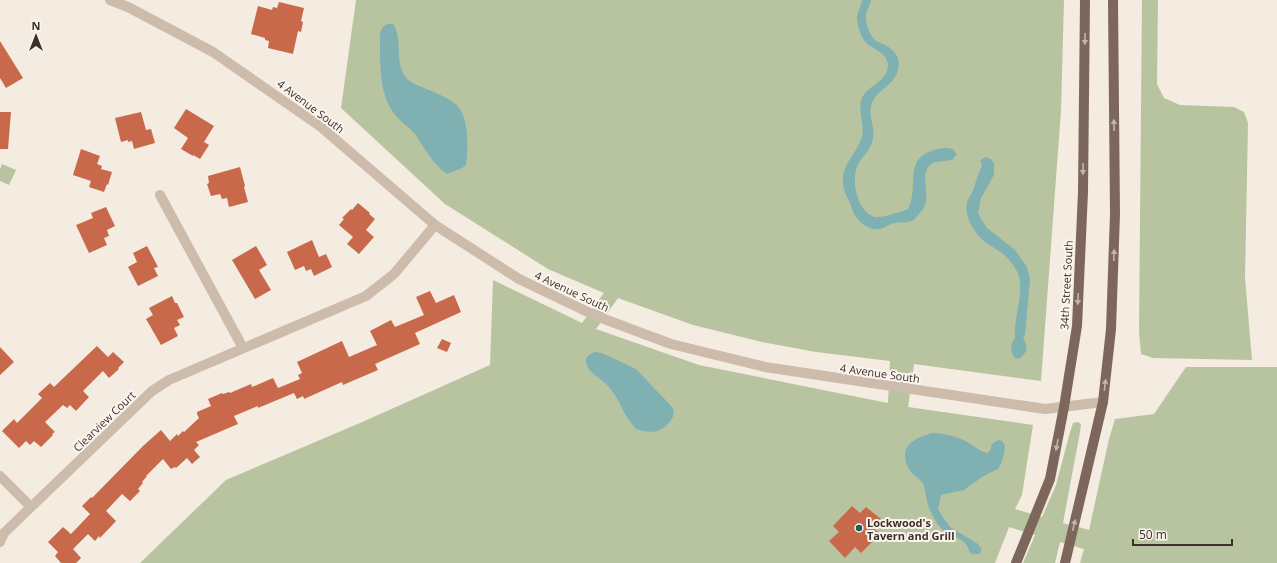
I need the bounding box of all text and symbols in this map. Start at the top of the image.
north arrow [16,16,56,56]
text: N [32,18,40,33]
one-way arrow [1082,33,1088,46]
street label: 4 Avenue South [274,76,348,136]
one-way arrow [1111,118,1117,131]
one-way arrow [1080,163,1086,176]
street label: 34th Street South [1056,240,1076,330]
one-way arrow [1111,248,1117,261]
street label: 4 Avenue South [532,267,612,315]
one-way arrow [1075,293,1082,305]
street label: 4 Avenue South [839,360,921,386]
one-way arrow [1102,379,1108,391]
street label: Clearview Court [70,387,138,455]
one-way arrow [1054,439,1060,451]
place label: Lockwood's Tavern and Grill [867,515,955,543]
one-way arrow [1071,519,1077,531]
scale bar [1133,521,1232,547]
marker: Lockwood's Tavern and Grill [854,523,864,533]
text: 50 m [1139,526,1167,543]

